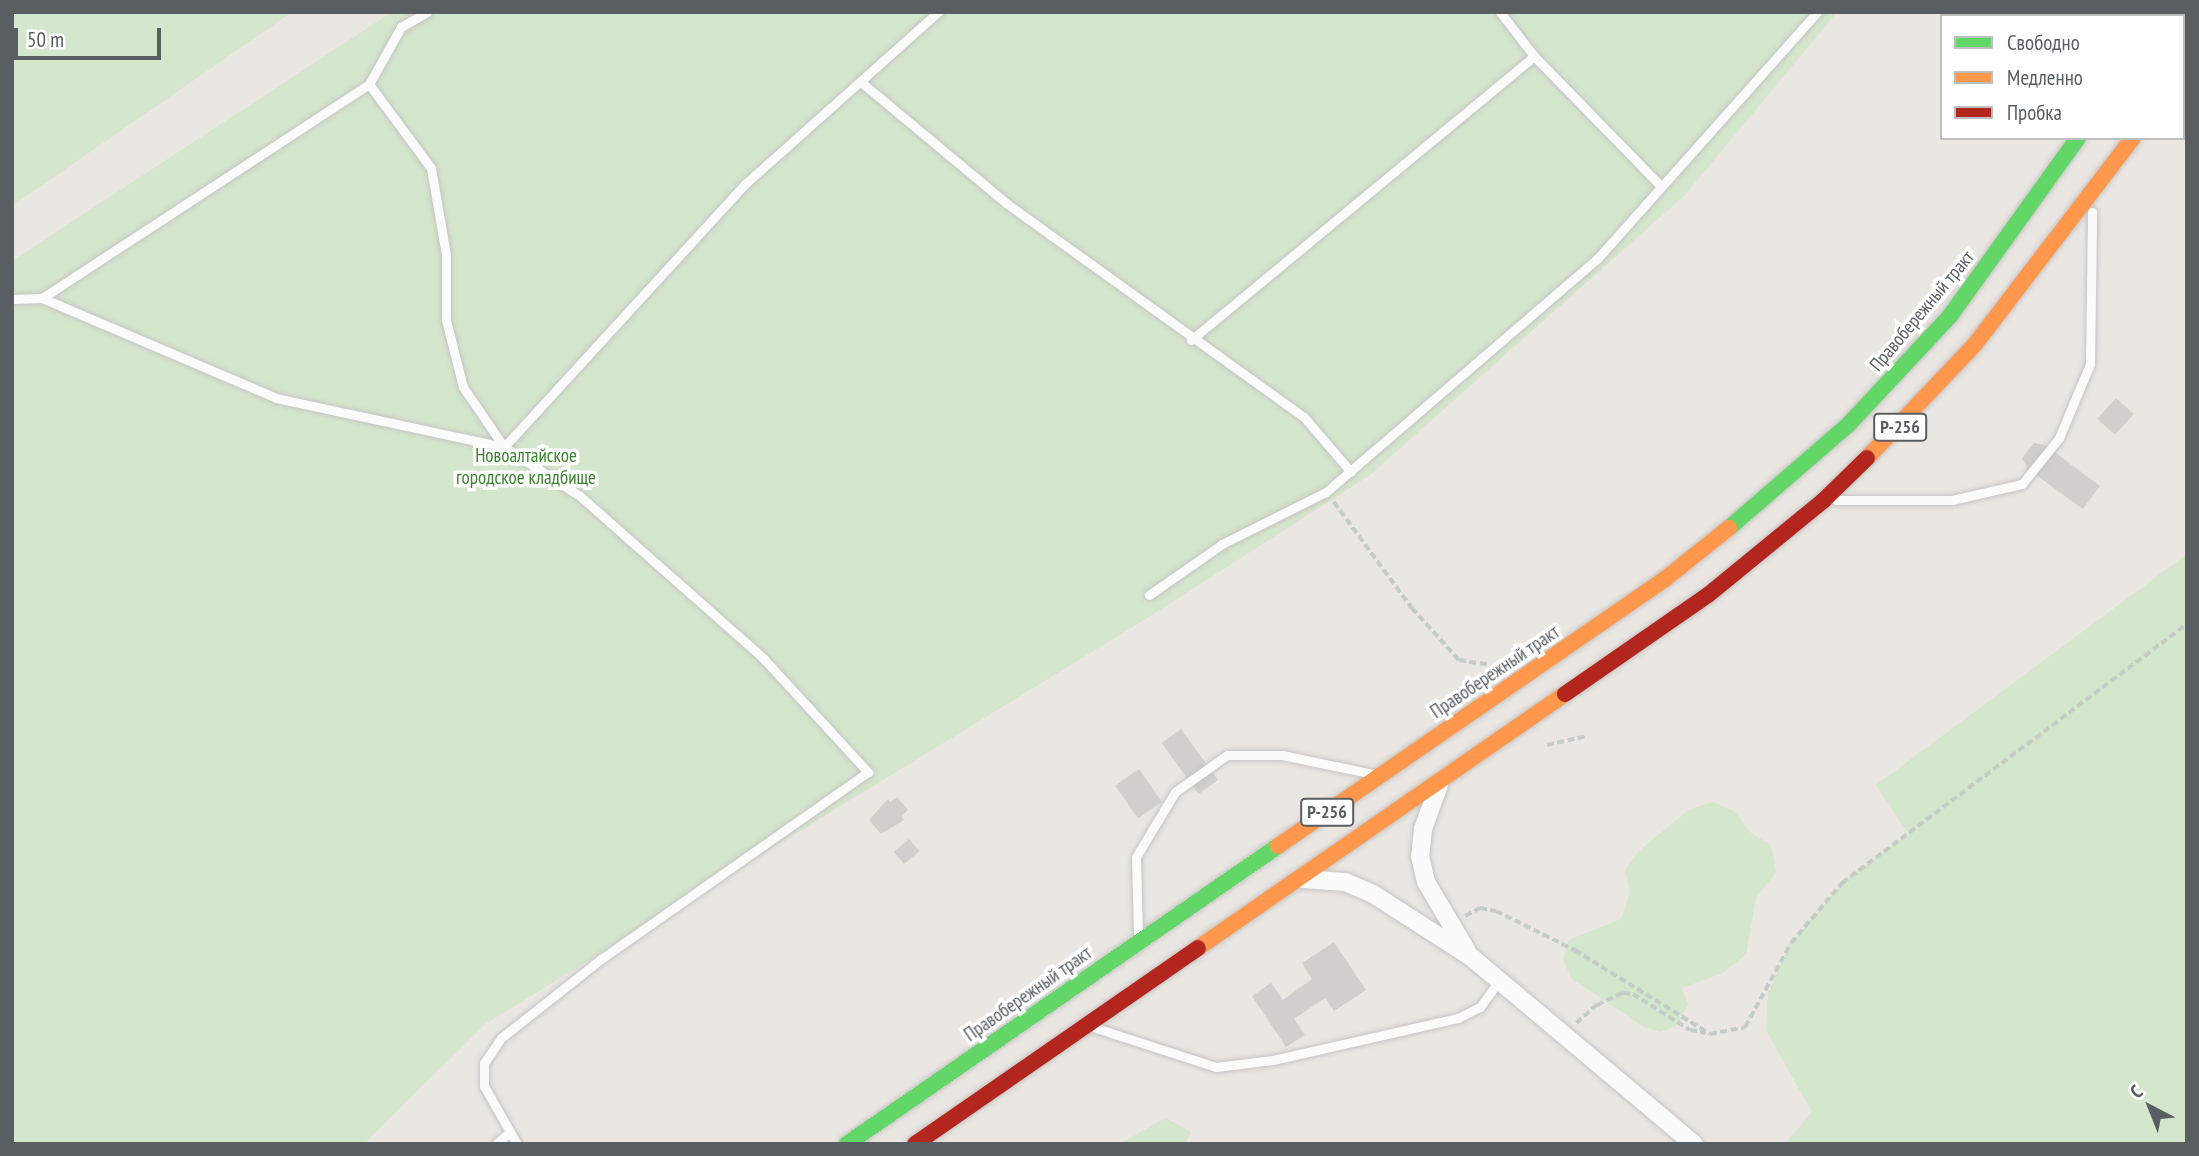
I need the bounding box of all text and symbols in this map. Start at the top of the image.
scale bar [18,14,164,58]
legend [1940,14,2185,140]
text: 50 m [27,26,64,53]
text: Свободно [2007,29,2080,56]
text: Медленно [2007,64,2083,91]
text: Пробка [2007,99,2062,126]
street label: Правобережный тракт [1865,246,1979,376]
road number: Р-256 [1872,412,1928,442]
park label: Новоалтайское городское кладбище [456,445,596,489]
street label: Правобережный тракт [1426,621,1564,723]
road number: Р-256 [1299,798,1355,826]
street label: Правобережный тракт [960,942,1096,1046]
north arrow [2115,1072,2185,1142]
text: С [2125,1080,2147,1103]

